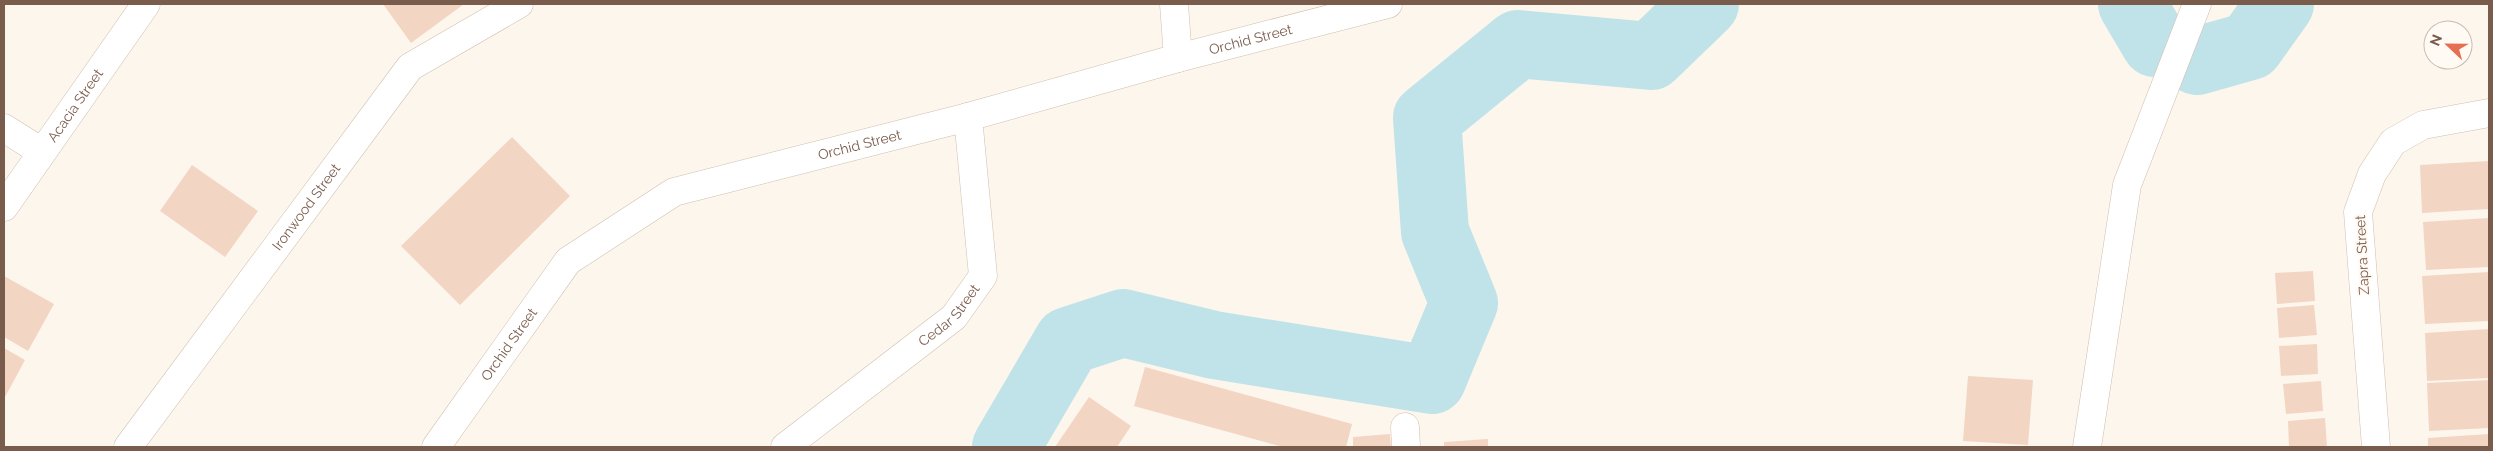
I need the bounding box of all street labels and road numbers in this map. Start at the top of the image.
street label: Orchid Street [1207,21,1294,58]
street label: Acacia Street [44,66,106,145]
street label: Orchid Street [816,126,903,163]
street label: Ironwood Street [269,160,344,253]
street label: Zapra Street [2352,214,2372,295]
street label: Cedar Street [915,281,983,349]
street label: Orchid Street [478,305,540,384]

